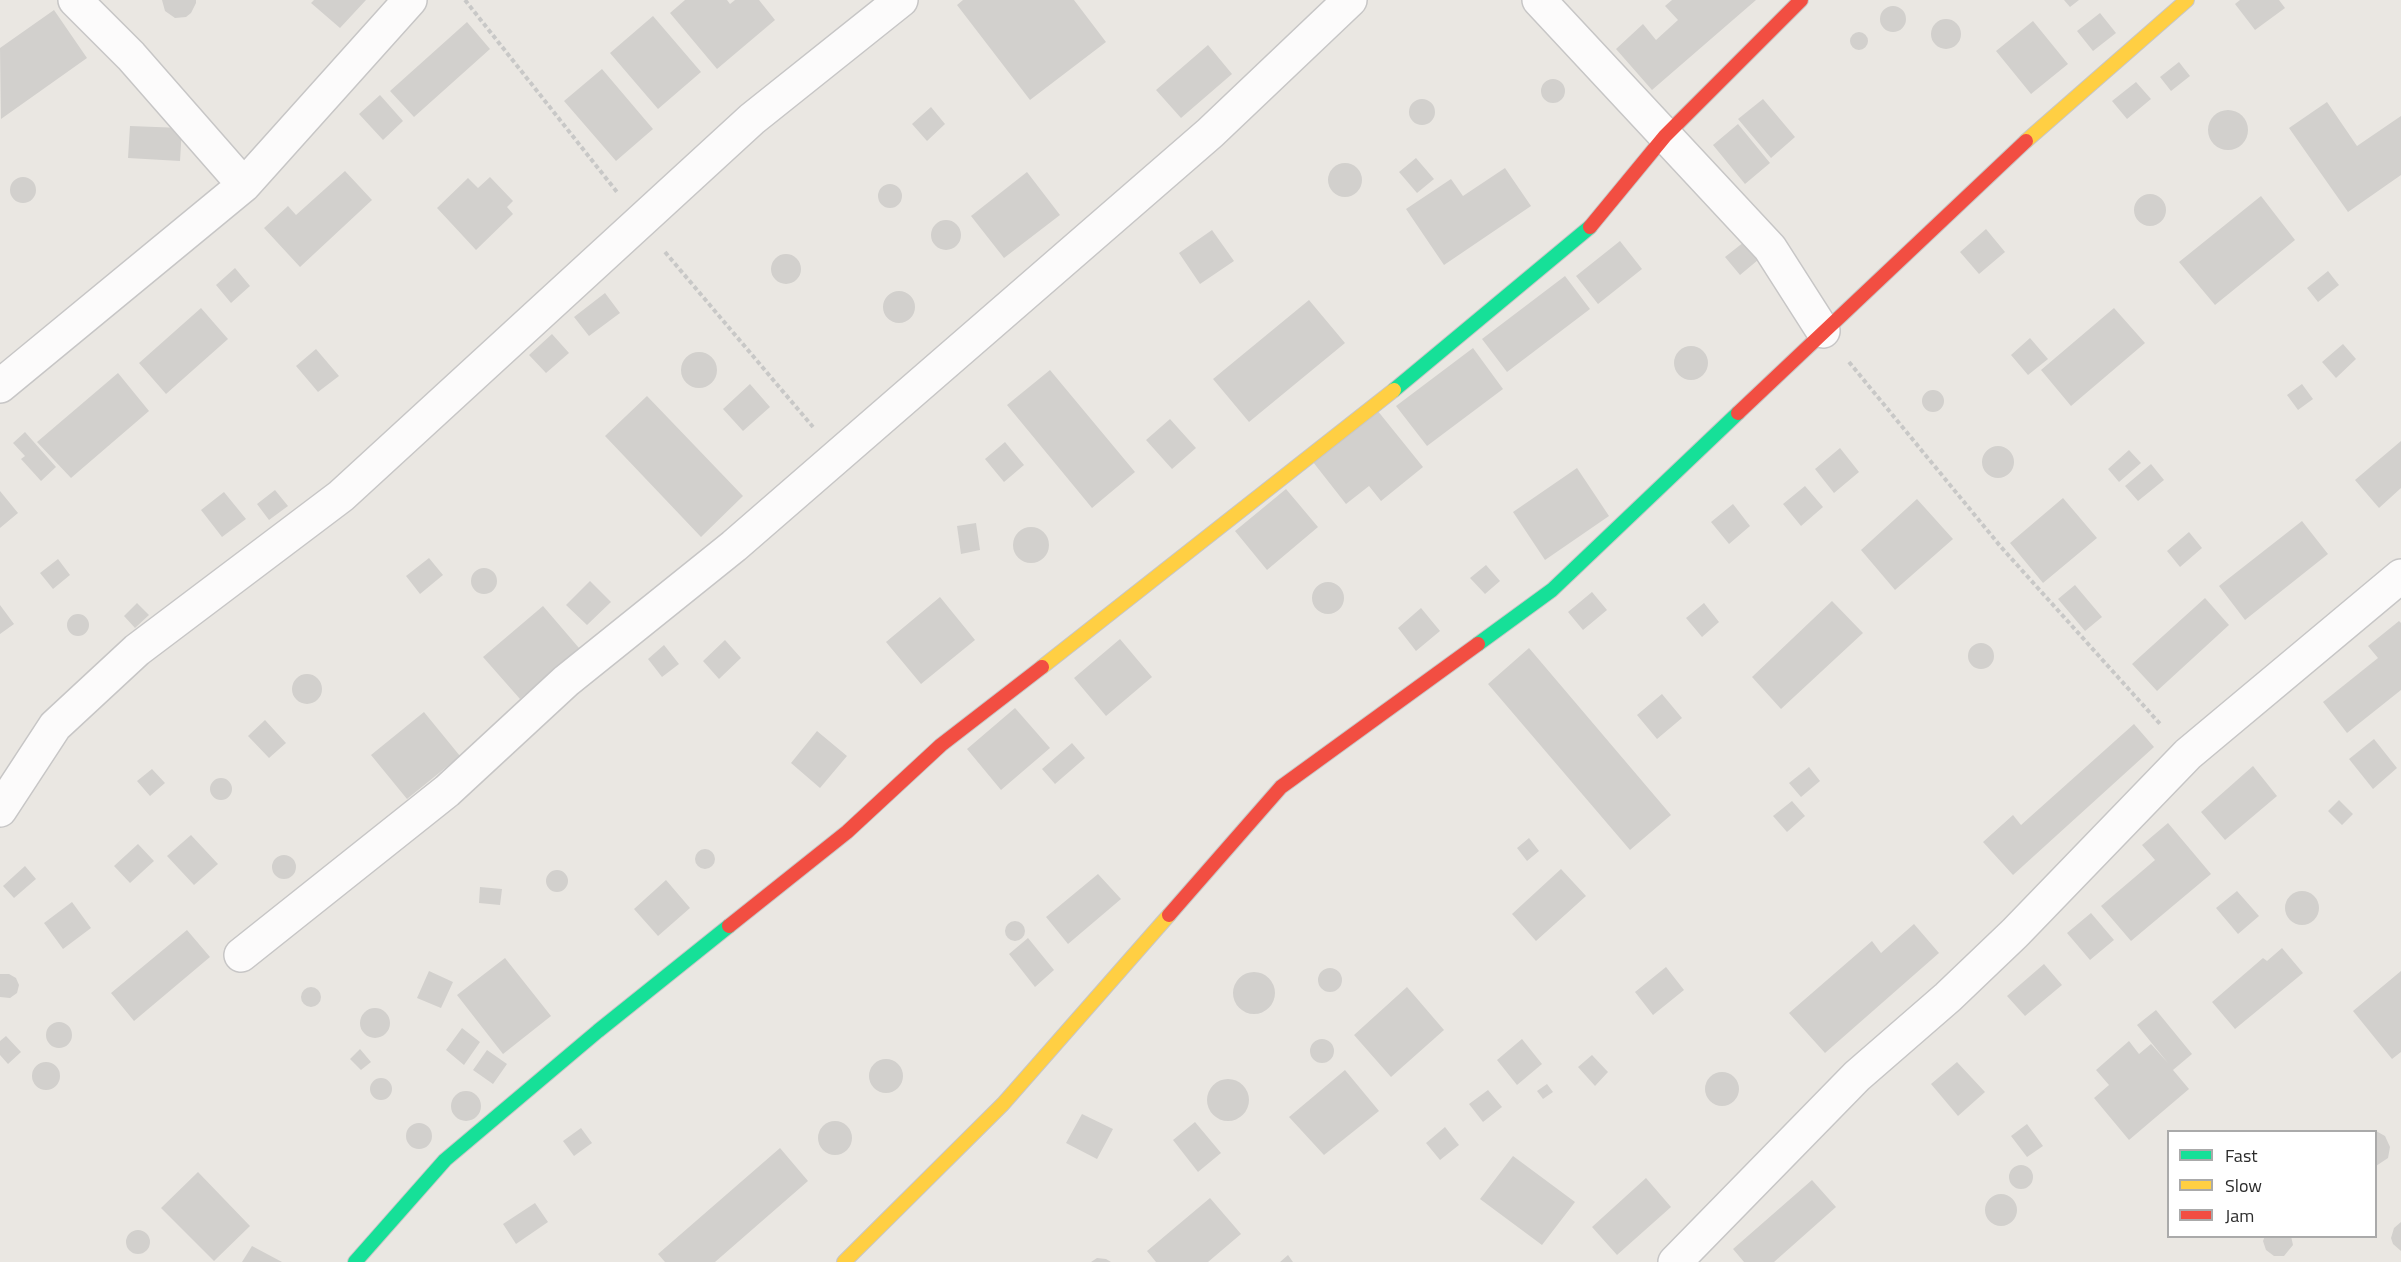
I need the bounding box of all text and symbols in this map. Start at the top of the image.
legend [2167,1130,2377,1238]
text: Fast [2225,1142,2258,1169]
text: Slow [2225,1172,2262,1199]
text: Jam [2225,1202,2254,1229]

